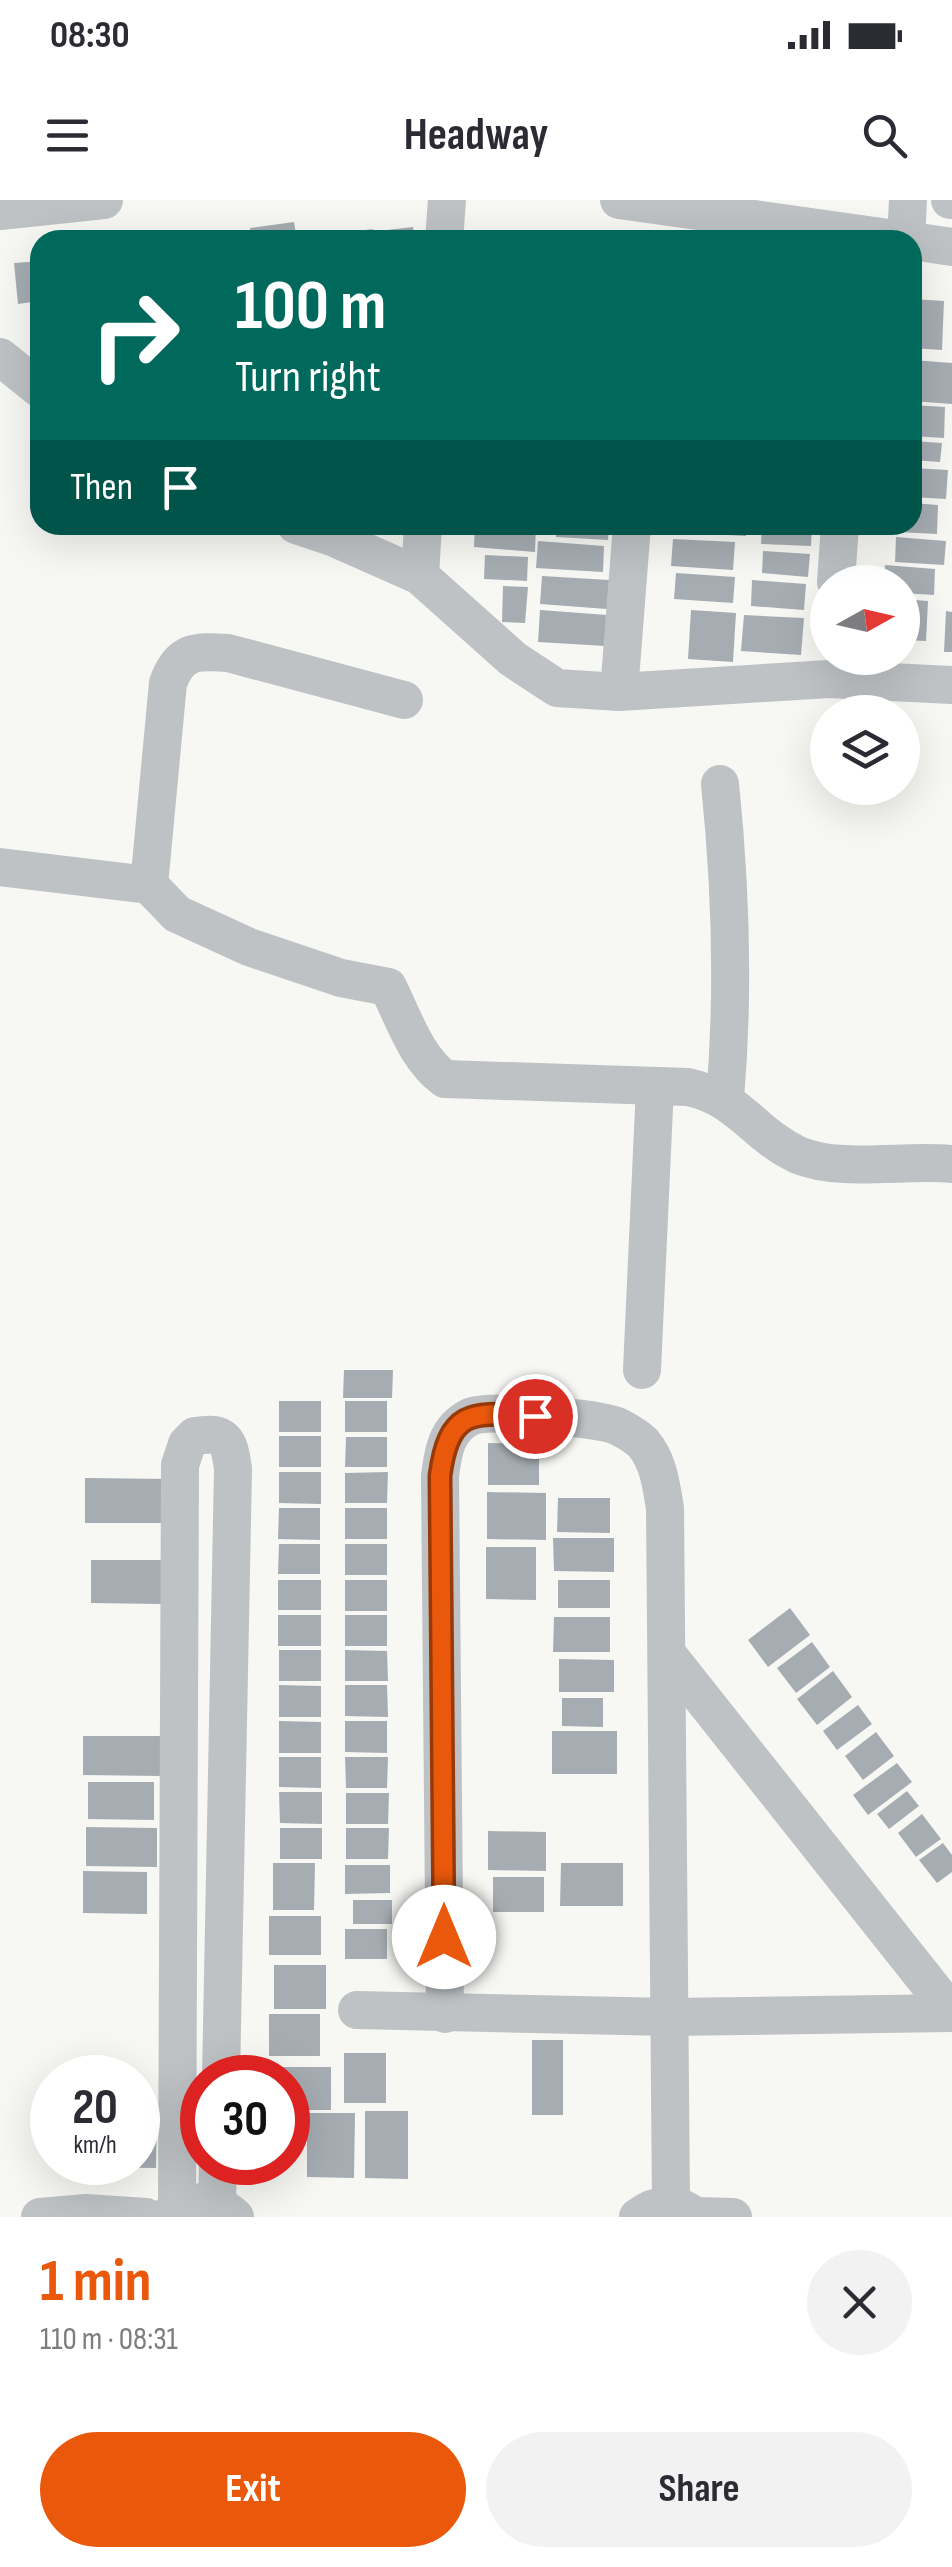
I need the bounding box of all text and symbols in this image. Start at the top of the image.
text: 08:30 [50,13,130,58]
icon: menu [40,108,95,163]
text: Headway [404,108,548,163]
icon: search [857,108,912,163]
text: 100 m [235,265,386,349]
icon: right [70,270,200,400]
text: Turn right [235,350,381,405]
icon: arrive [153,460,208,515]
text: Then [70,465,133,510]
north arrow [810,565,920,675]
map controls [810,565,920,805]
button: layers [810,695,920,805]
pin [493,1374,578,1459]
icon: arrive [508,1389,563,1444]
position arrow [392,1885,496,1989]
speed limit sign: 30 [180,2055,310,2185]
text: 20 [72,2078,118,2138]
text: km/h [73,2130,117,2161]
text: 1 min [40,2246,152,2318]
button: close [807,2250,912,2355]
text: 110 m · 08:31 [40,2320,178,2359]
button: Exit [40,2432,466,2547]
button: Share [486,2432,912,2547]

